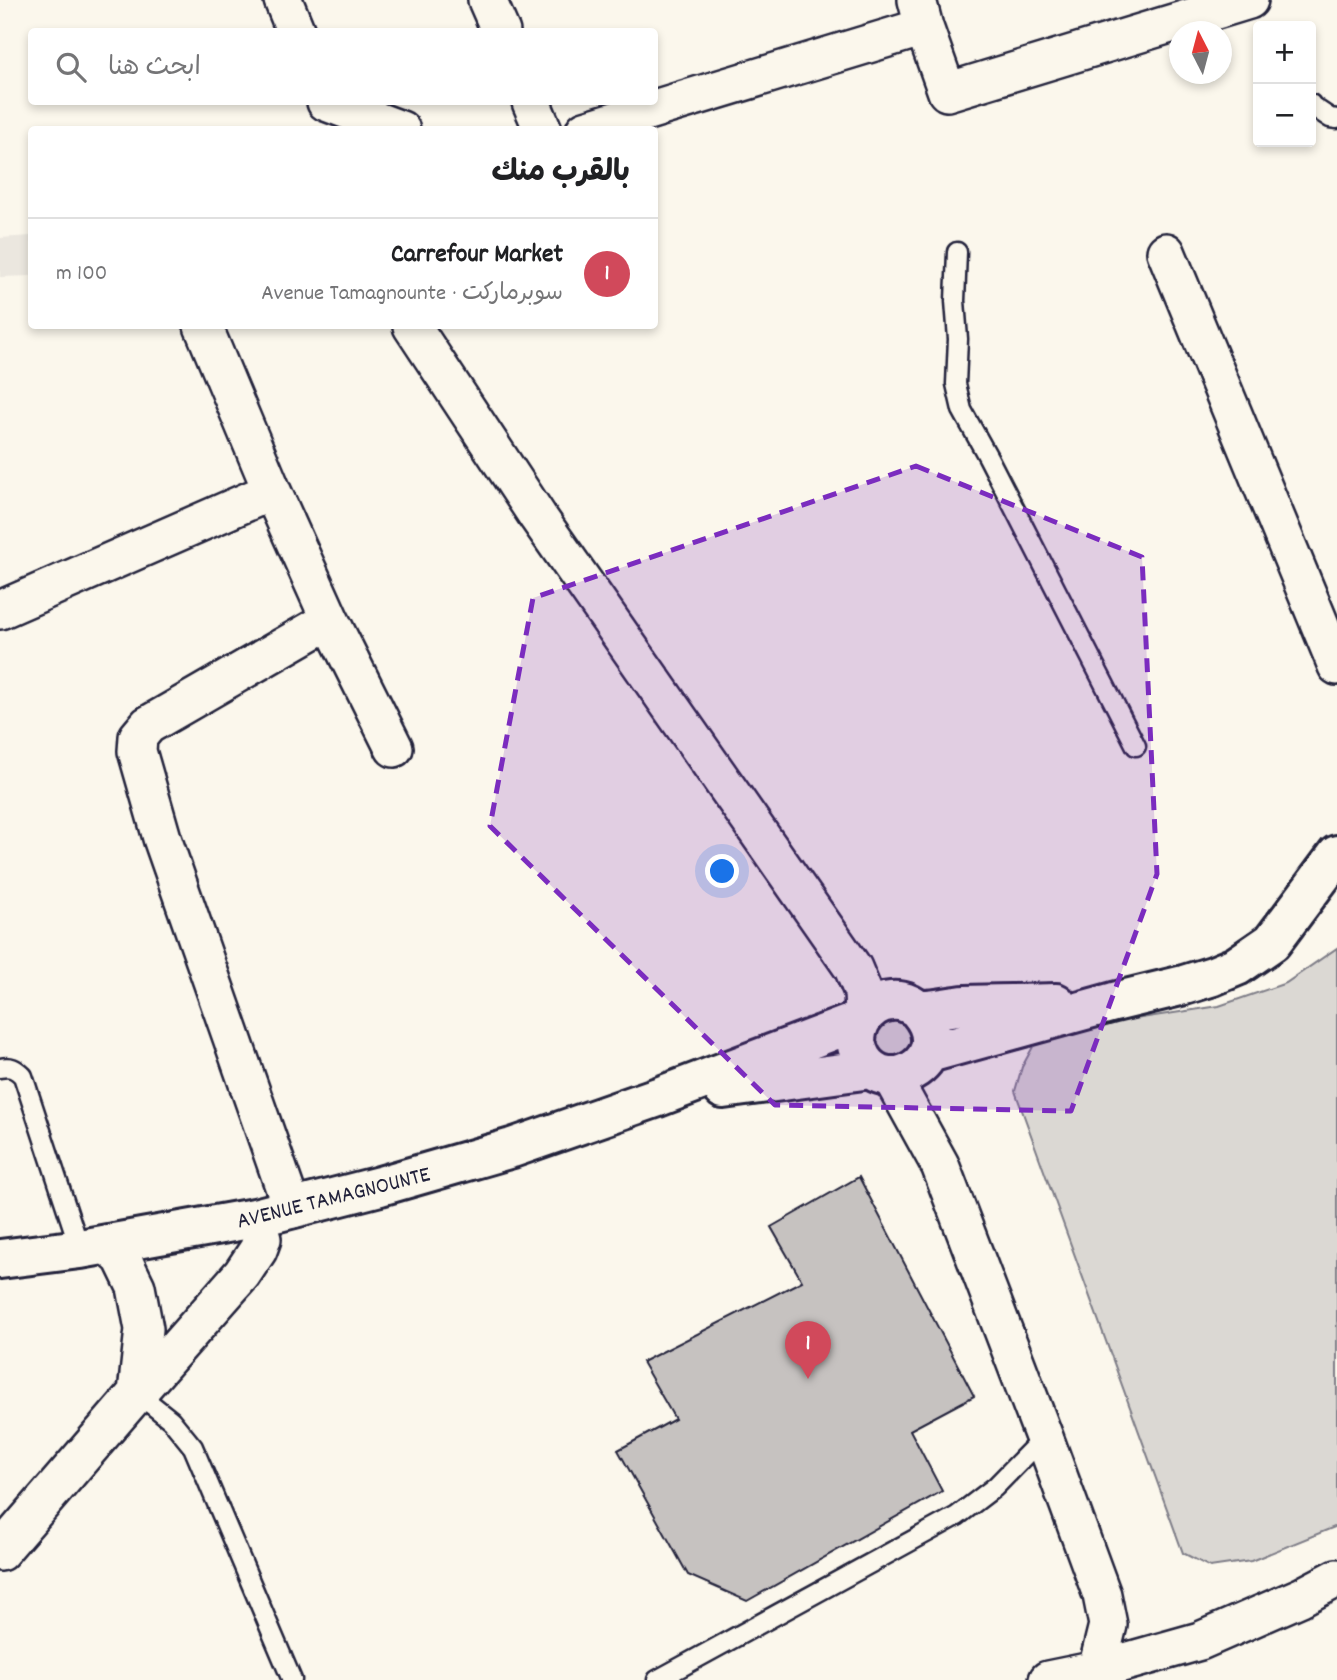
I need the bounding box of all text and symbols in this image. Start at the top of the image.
north arrow [1169,21,1232,84]
map controls [1253,21,1316,147]
button: + [1253,21,1316,84]
search box [28,28,658,105]
icon: search [52,48,90,86]
text: ابحث هنا [108,50,201,87]
button: − [1253,84,1316,147]
text: بالقرب منك [492,153,630,196]
text: Carrefour Market [391,237,563,274]
text: 100 m [56,258,107,291]
text: 1 [604,258,610,291]
text: سوبرماركت · Avenue Tamagnounte [261,278,563,311]
your location [705,854,739,888]
street label: AVENUE TAMAGNOUNTE [234,1159,435,1239]
pin: 1 [785,1321,831,1379]

